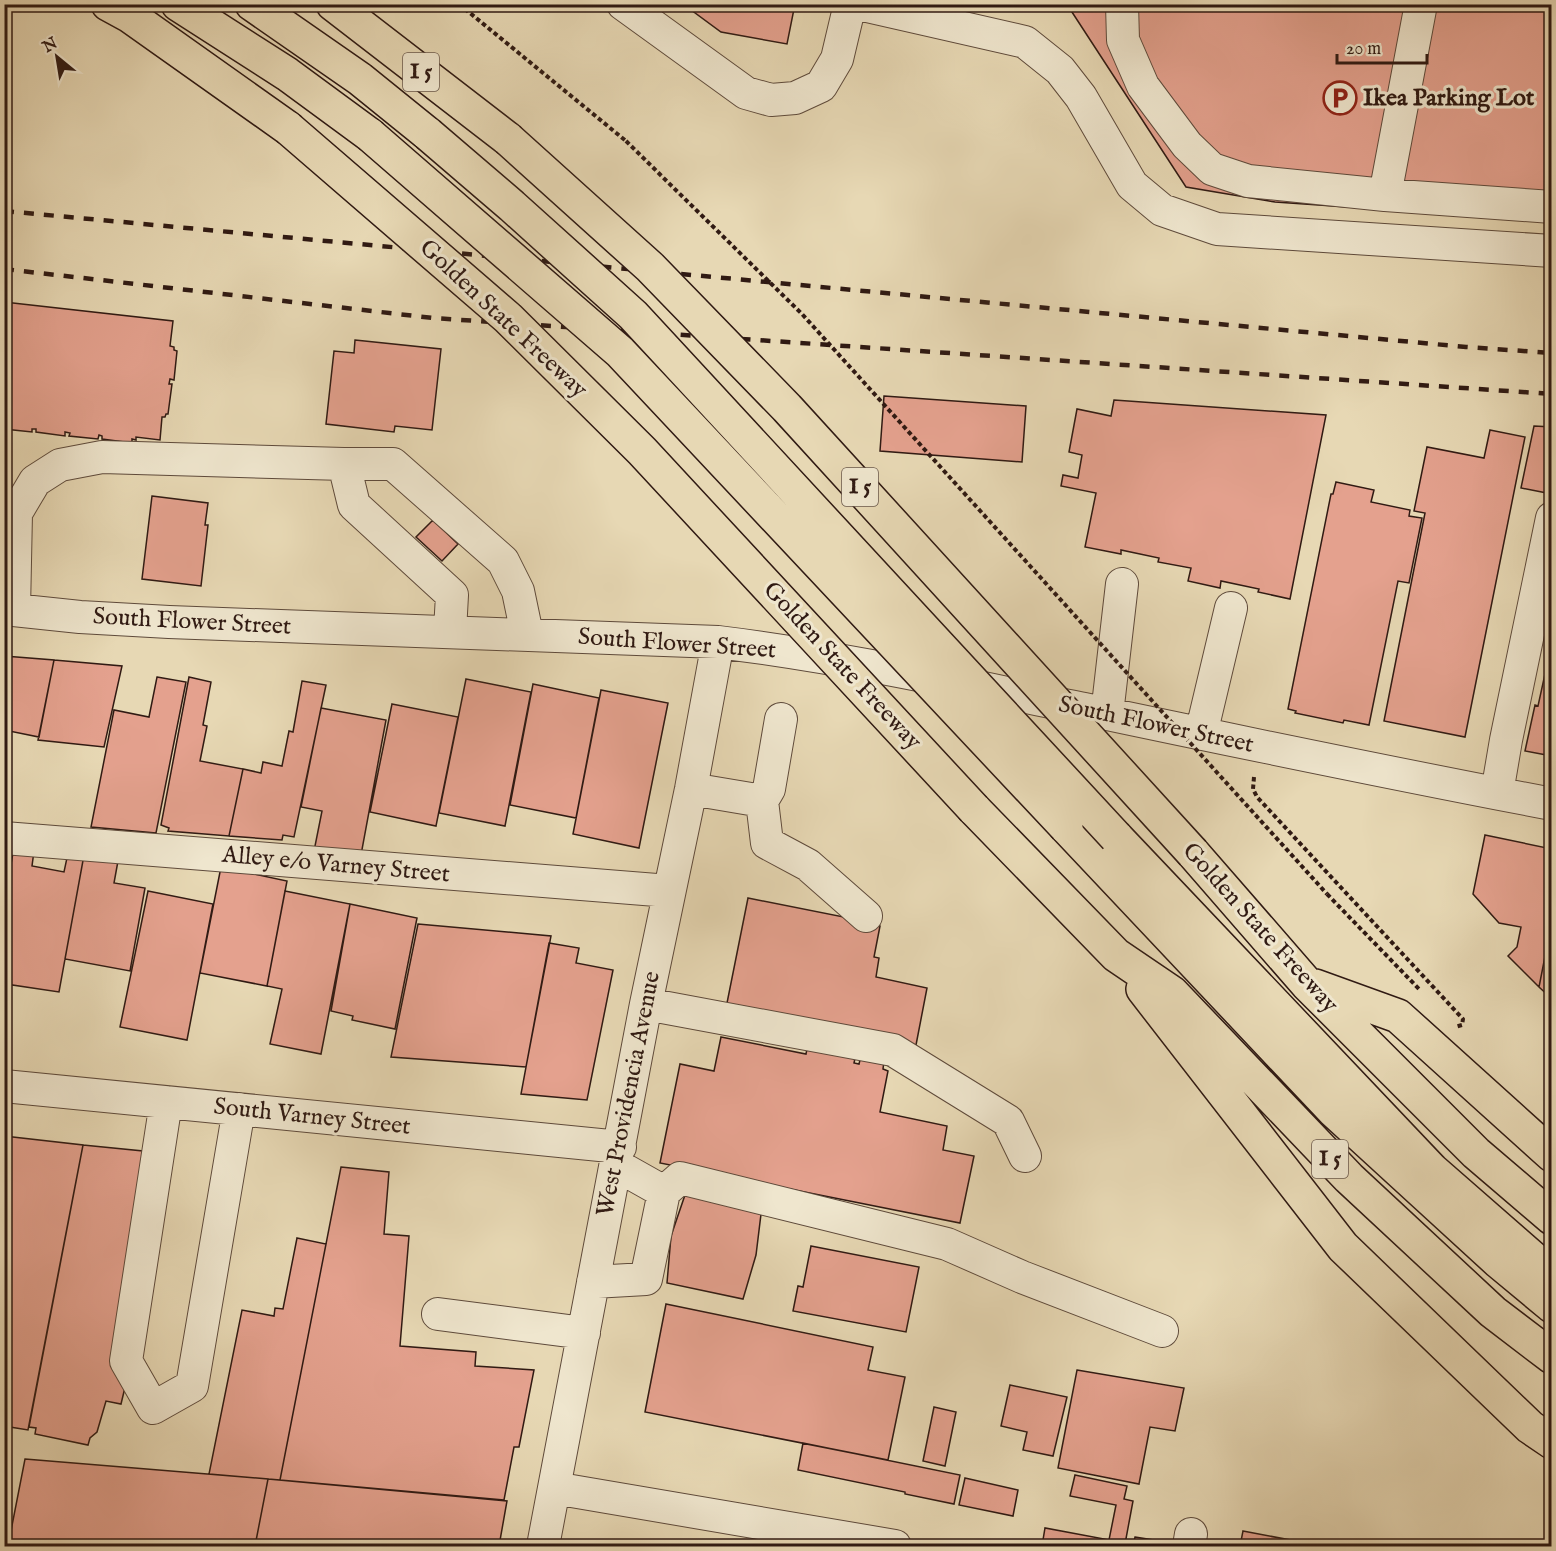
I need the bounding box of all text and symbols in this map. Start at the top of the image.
north arrow [27,27,87,87]
scale bar [1337,27,1427,65]
text: N [39,34,62,58]
text: 20 m [1346,38,1381,61]
road number: I 5 [403,53,439,91]
parking icon: Ikea Parking Lot [1322,80,1358,116]
place label: Ikea Parking Lot [1363,83,1535,114]
street label: Golden State Freeway [412,233,594,405]
road number: I 5 [842,468,878,506]
street label: Golden State Freeway [756,575,928,757]
street label: South Flower Street [92,601,292,643]
street label: South Flower Street [577,622,777,666]
street label: South Flower Street [1056,689,1256,761]
street label: Golden State Freeway [1175,836,1345,1020]
street label: Alley e/o Varney Street [220,840,451,890]
street label: West Providencia Avenue [590,969,668,1219]
street label: South Varney Street [212,1091,412,1143]
road number: I 5 [1312,1140,1348,1178]

